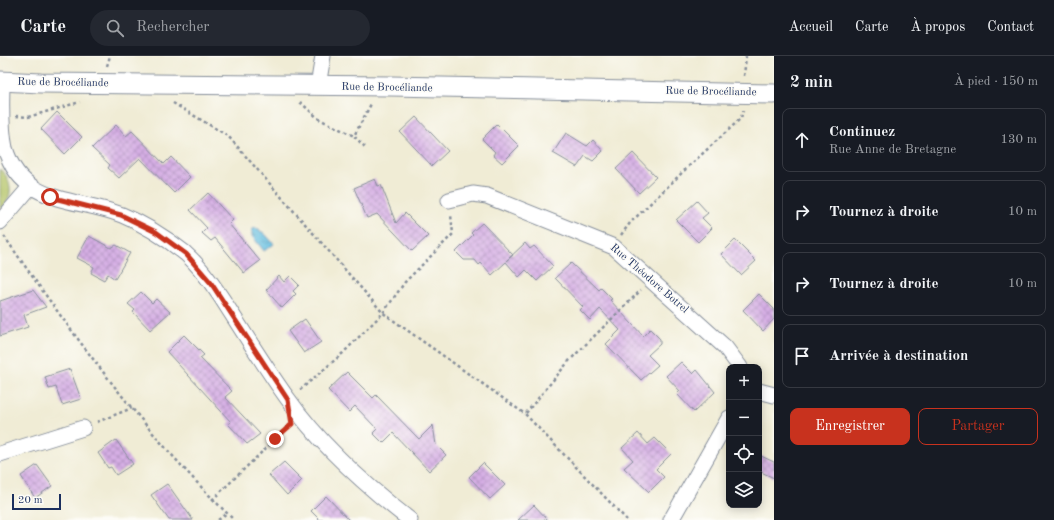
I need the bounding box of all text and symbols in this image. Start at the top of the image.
search box [90,10,370,46]
icon: search [104,17,126,39]
text: Carte [20,18,66,37]
text: Rechercher [136,20,209,35]
text: Accueil [789,20,833,34]
text: Carte [855,20,888,34]
text: À propos [910,20,965,34]
text: Contact [987,20,1034,34]
text: 2 min [790,74,833,91]
text: À pied · 150 m [954,75,1038,88]
street label: Rue de Brocéliande [17,77,109,89]
street label: Rue de Brocéliande [341,82,433,94]
street label: Rue de Brocéliande [665,86,757,98]
text: Continuez [829,125,895,140]
icon: ahead [791,129,813,151]
text: 130 m [1000,133,1037,146]
text: Rue Anne de Bretagne [829,143,956,156]
route start [41,188,59,206]
icon: right [791,201,813,223]
text: Tournez à droite [829,205,939,220]
text: 10 m [1008,205,1037,218]
street label: Rue Théodore Botrel [608,242,690,316]
icon: right [791,273,813,295]
text: Tournez à droite [829,277,939,292]
text: 10 m [1008,277,1037,290]
icon: arrive [791,345,813,367]
text: Arrivée à destination [829,349,968,364]
map controls [726,364,762,508]
button: + [726,364,762,400]
button: − [726,400,762,436]
button: Enregistrer [790,408,910,445]
button: Partager [918,408,1038,445]
route end [266,430,284,448]
button: locate [726,436,762,472]
button: layers [726,472,762,508]
scale bar [12,492,61,511]
text: 20 m [18,495,43,506]

